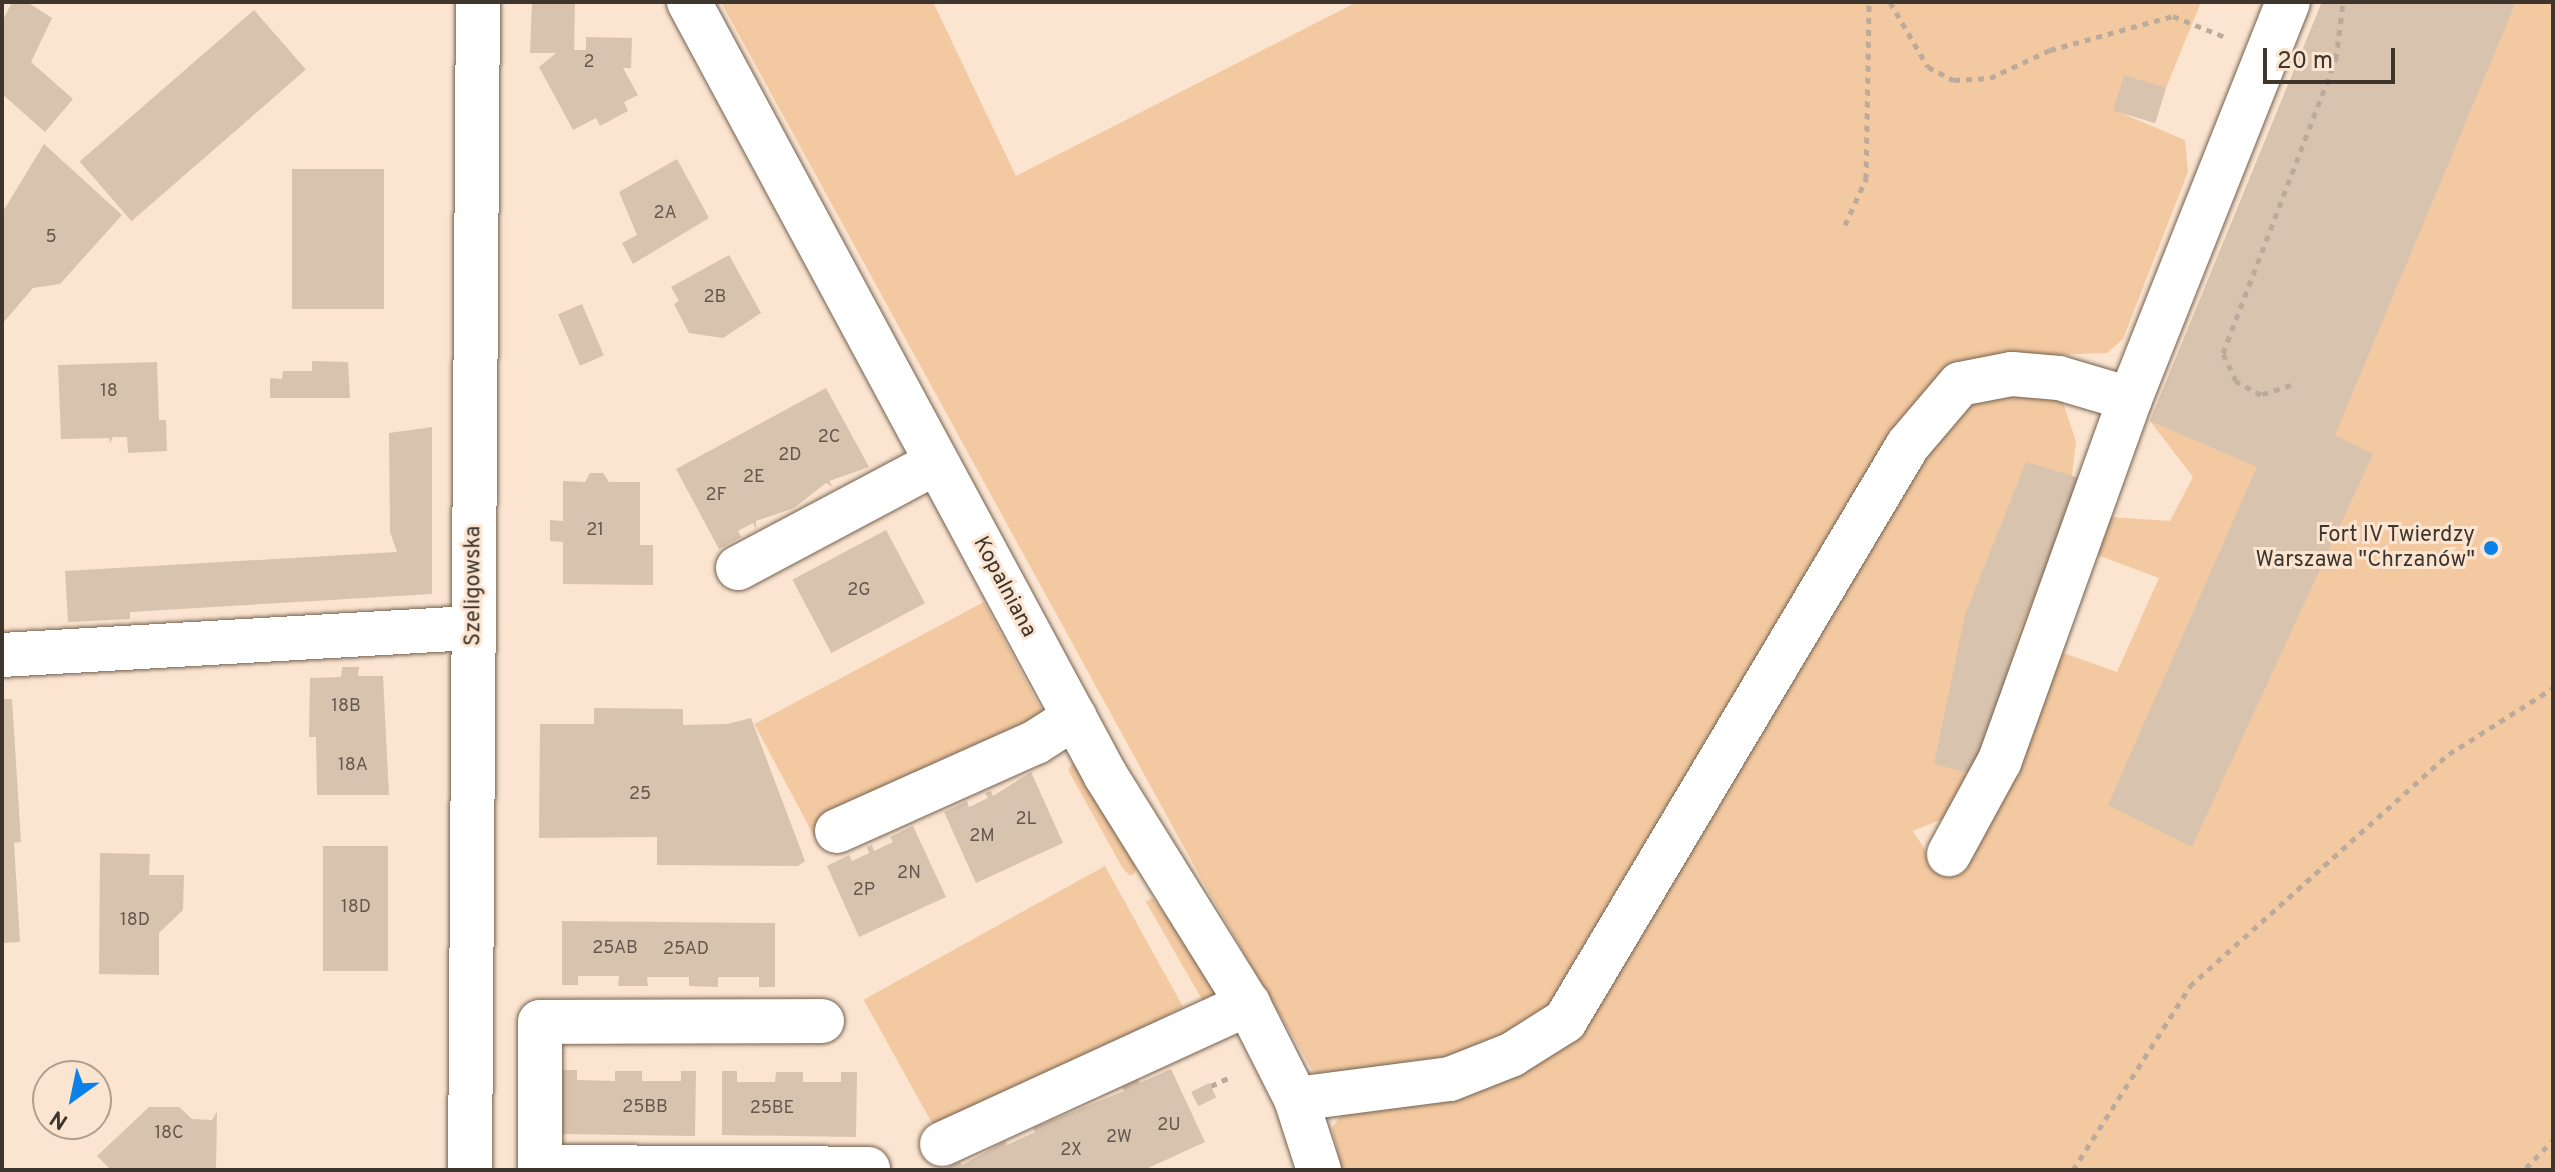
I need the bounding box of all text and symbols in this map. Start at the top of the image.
scale bar [2267,32,2399,82]
text: 20 m [2277,47,2333,77]
house number: 2 [583,52,595,74]
house number: 2A [653,203,677,225]
house number: 5 [45,227,57,249]
house number: 2B [704,287,726,309]
house number: 18 [100,381,118,403]
house number: 2C [818,427,840,449]
house number: 2D [778,445,802,467]
house number: 2E [743,467,765,489]
house number: 2F [705,485,727,507]
house number: 21 [586,520,604,542]
place label: Fort IV Twierdzy Warszawa "Chrzanów" [2255,522,2475,574]
street label: Szeligowska [461,526,487,646]
street label: Kopalniana [966,532,1042,642]
marker: Fort IV Twierdzy Warszawa "Chrzanów" [2482,539,2500,557]
house number: 2G [847,580,871,602]
house number: 18B [331,696,361,718]
house number: 18A [338,755,368,777]
house number: 25 [629,784,651,806]
house number: 2L [1015,809,1037,831]
house number: 2M [969,826,995,848]
house number: 2N [897,863,921,885]
house number: 2P [853,880,875,902]
house number: 18D [341,897,371,919]
house number: 18D [120,910,150,932]
house number: 25AB [592,938,638,960]
house number: 25AD [663,939,709,961]
north arrow [32,1060,112,1140]
house number: 25BB [622,1097,668,1119]
house number: 25BE [750,1098,794,1120]
text: N [46,1103,74,1134]
house number: 2U [1157,1115,1181,1137]
house number: 18C [154,1123,184,1145]
house number: 2W [1106,1127,1132,1149]
house number: 2X [1060,1140,1082,1162]

